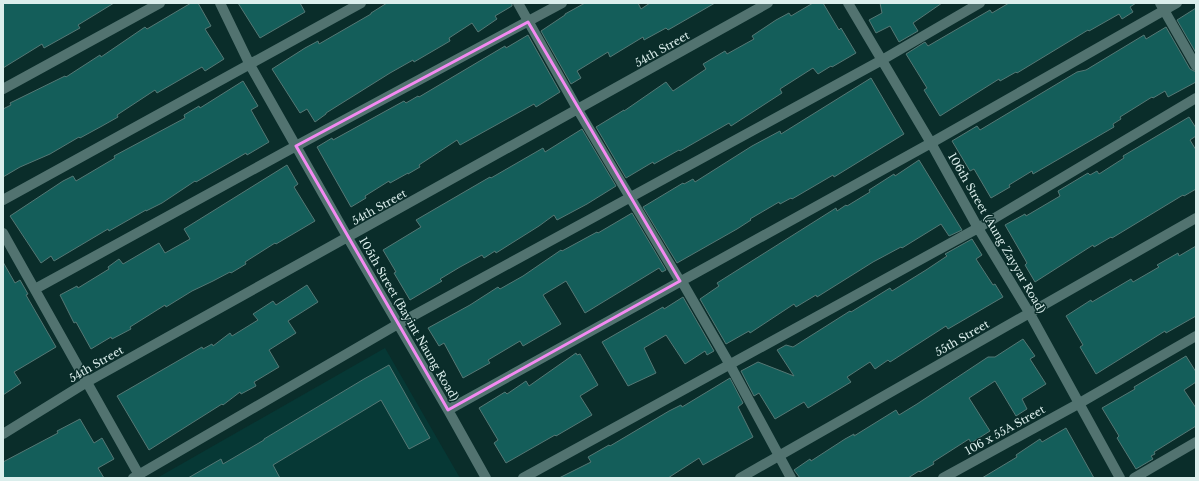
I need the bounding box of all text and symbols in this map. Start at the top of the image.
street label: 54th Street [632,28,693,70]
street label: 106th Street (Aung Zayyar Road) [945,150,1049,316]
street label: 54th Street [349,186,410,228]
street label: 105th Street (Bayint Naung Road) [356,235,462,404]
street label: 55th Street [932,316,992,359]
street label: 54th Street [66,342,126,385]
street label: 106 x 55A Street [963,402,1048,458]

